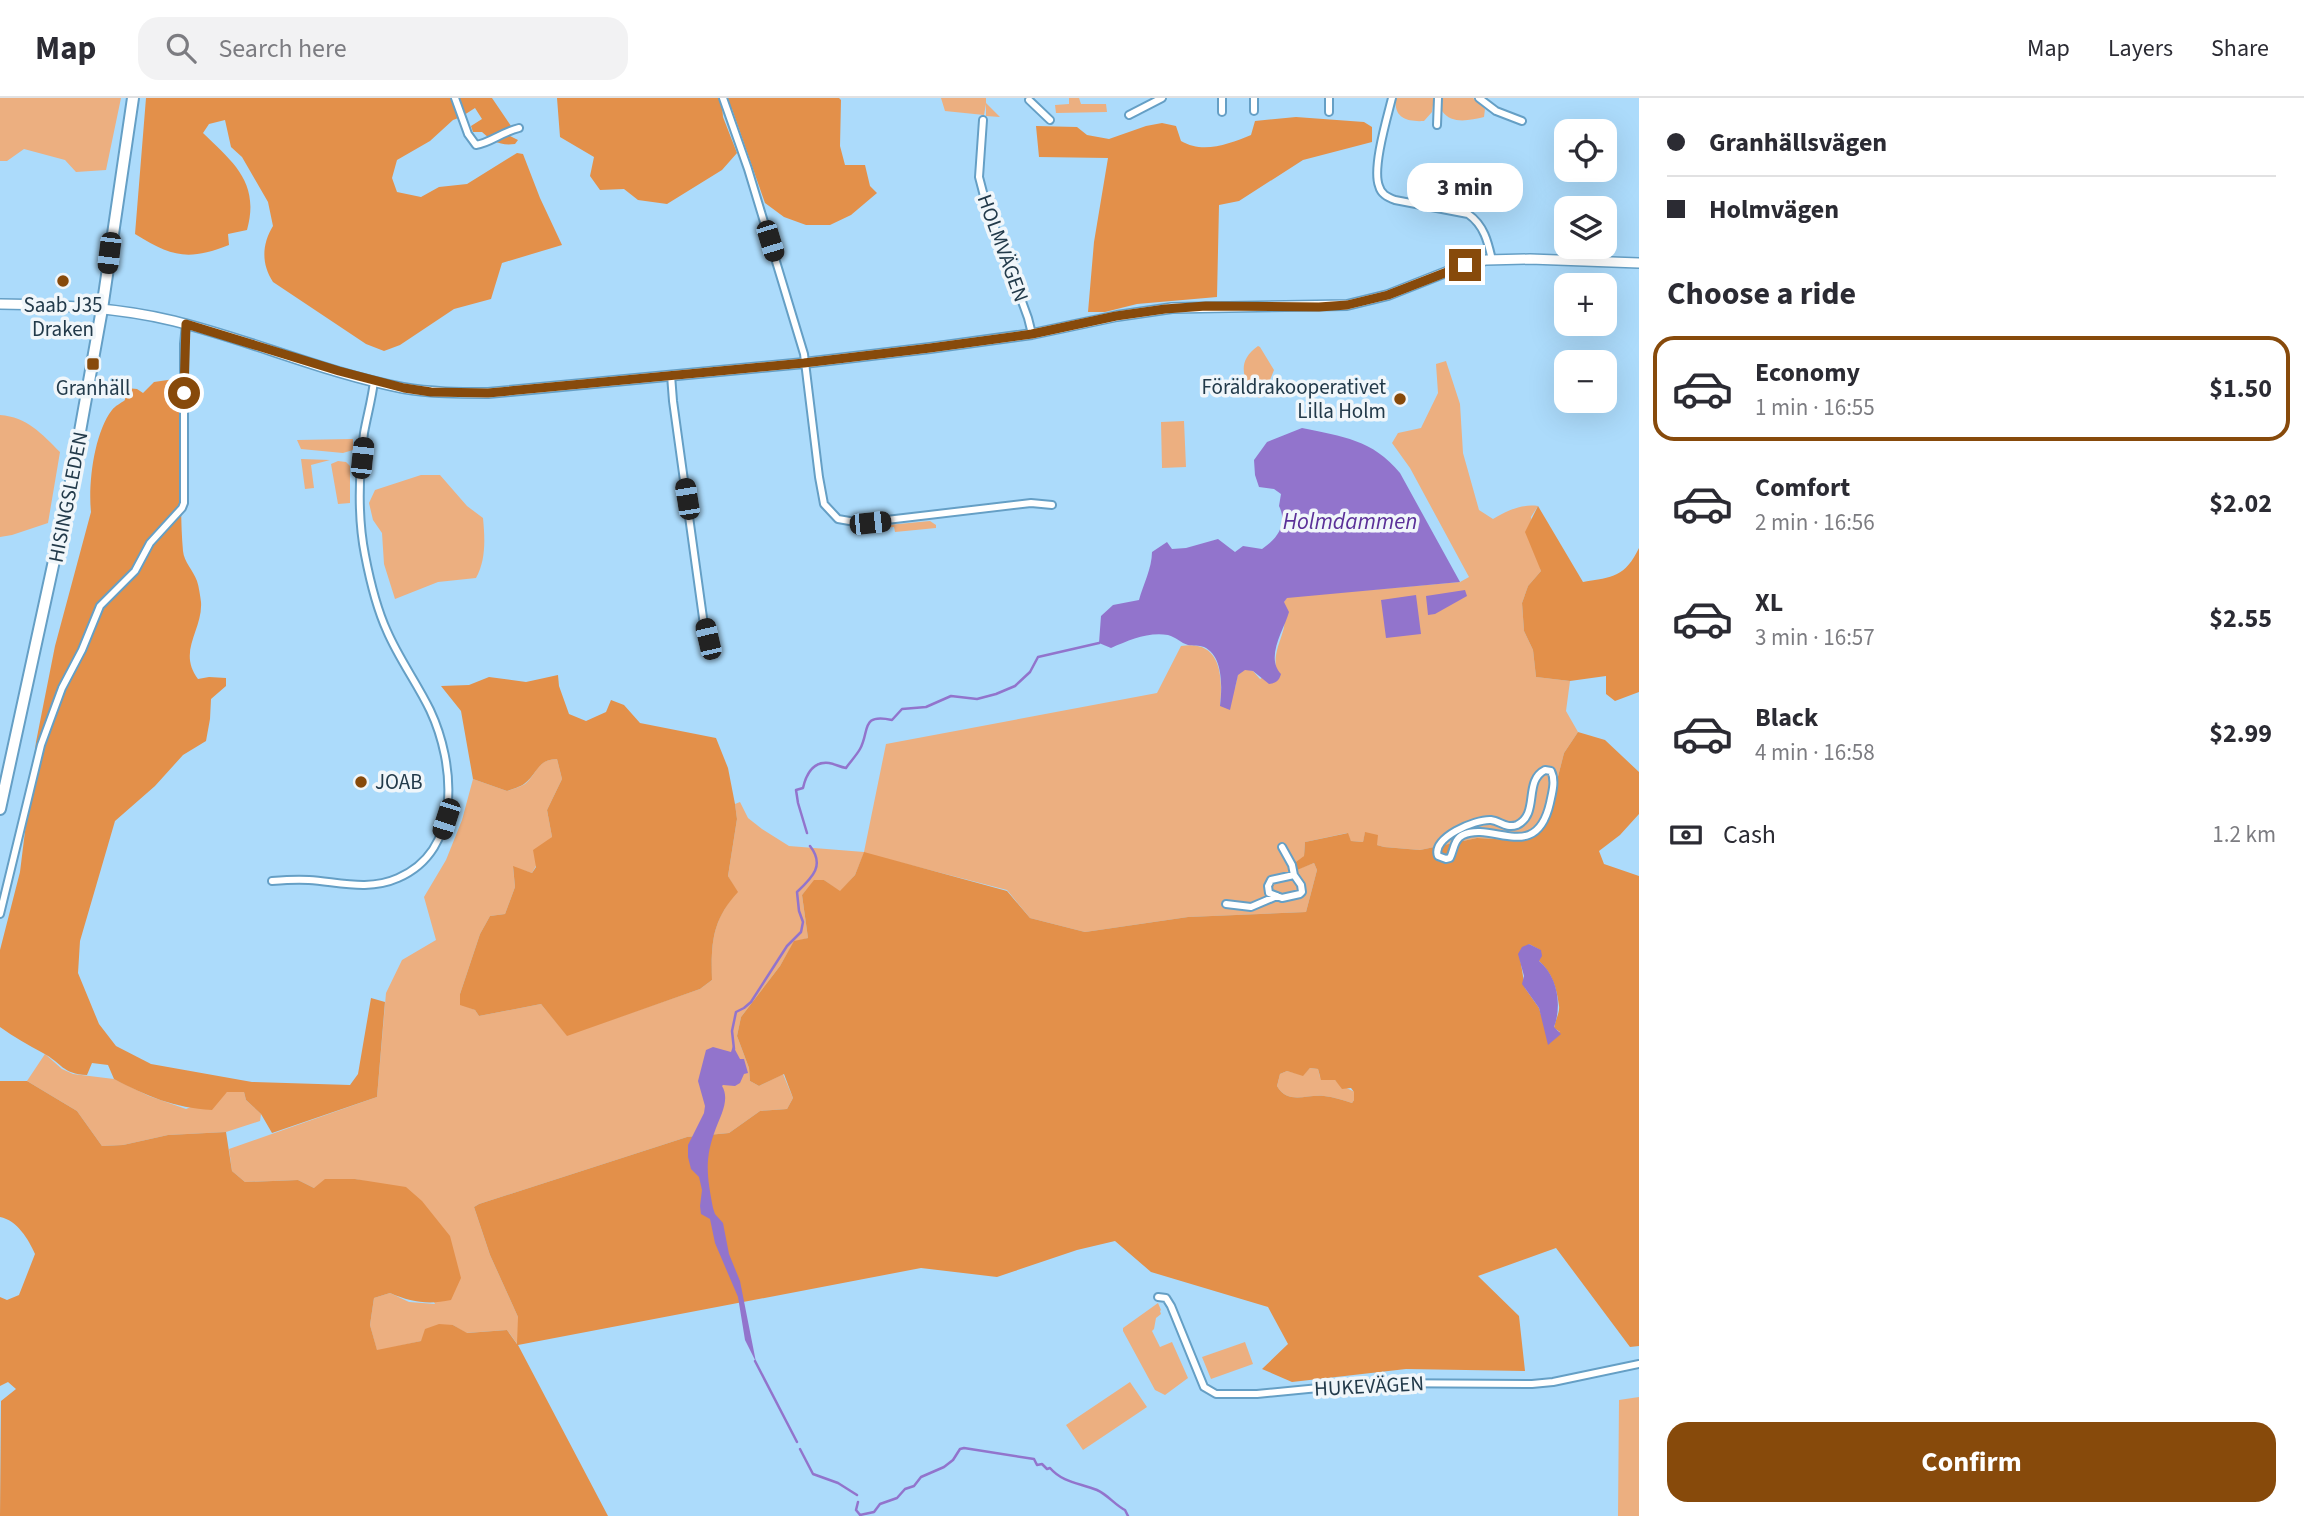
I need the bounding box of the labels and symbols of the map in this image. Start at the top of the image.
callout: 3 min [1407,164,1523,212]
street label: HOLMVÄGEN [970,190,1036,306]
car [754,218,787,264]
car [97,231,122,275]
route end [1449,249,1481,281]
marker: Saab J35 Draken [55,273,71,289]
place label: Saab J35 Draken [23,290,103,344]
marker: Granhäll [85,356,101,372]
place label: Föräldrakooperativet Lilla Holm [1202,372,1386,426]
place label: Granhäll [56,373,130,403]
route start [168,377,200,409]
marker: Föräldrakooperativet Lilla Holm [1392,391,1408,407]
street label: HISINGSLEDEN [41,429,95,565]
car [350,436,375,480]
car [674,477,701,521]
water label: Holmdammen [1283,505,1417,538]
car [849,510,892,536]
car [694,616,723,662]
place label: JOAB [375,767,423,797]
marker: JOAB [353,774,369,790]
car [430,796,463,842]
street label: HUKEVÄGEN [1313,1368,1425,1404]

